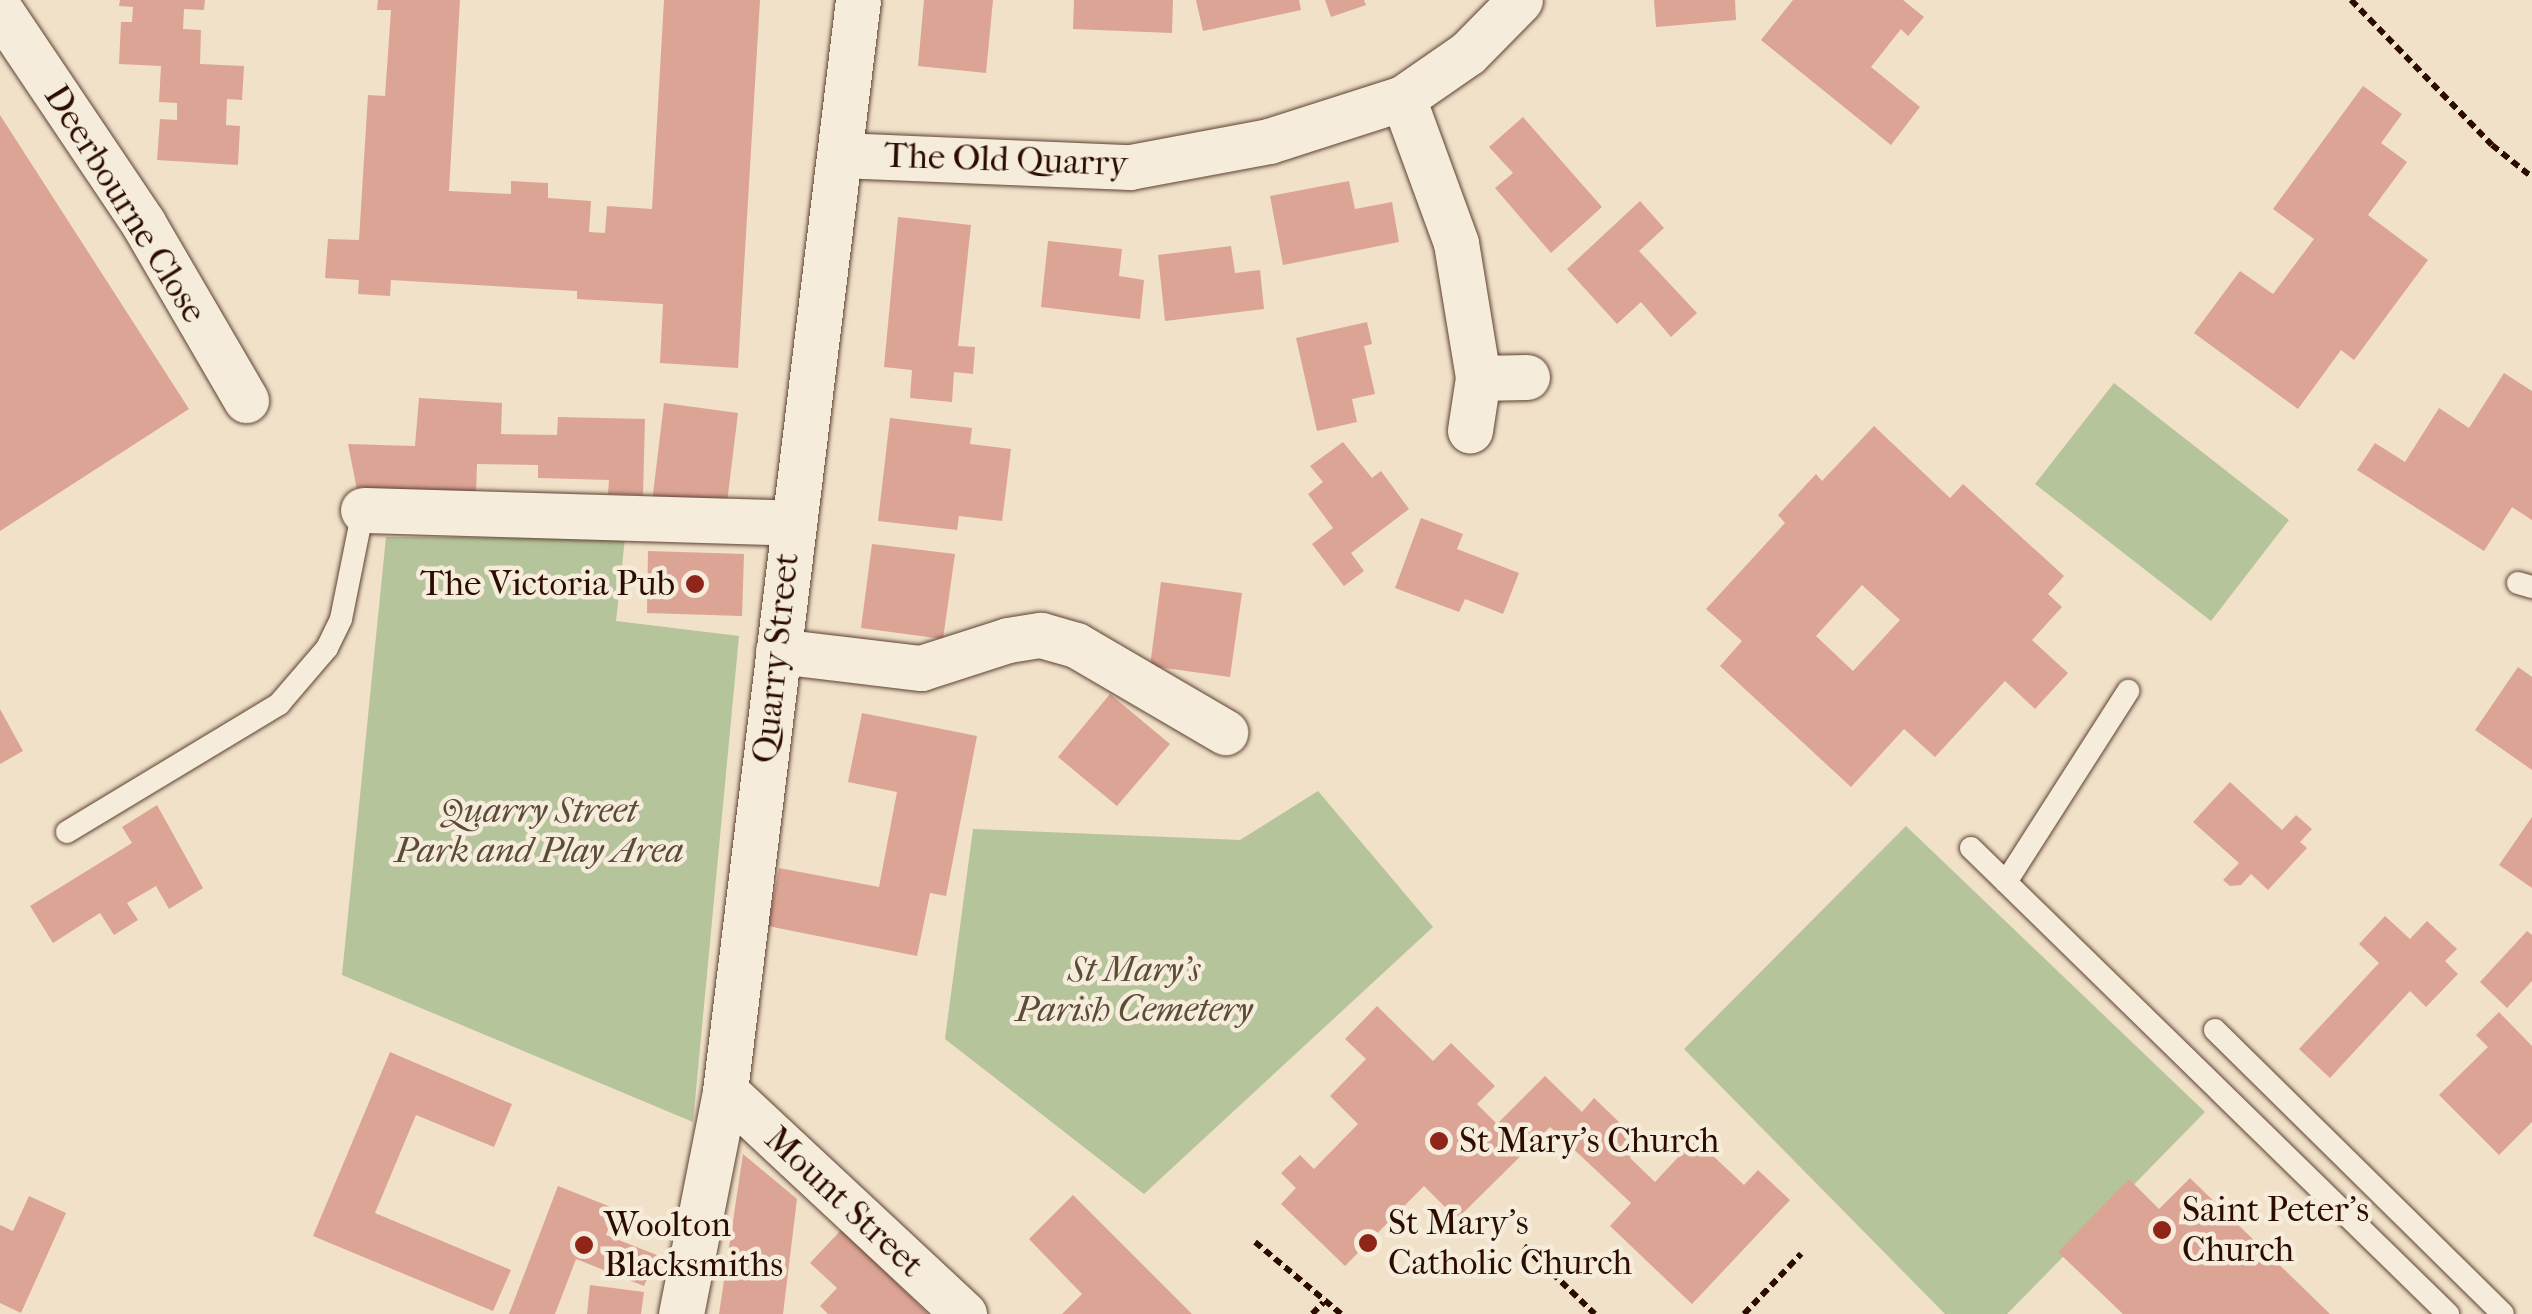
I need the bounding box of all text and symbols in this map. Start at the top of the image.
street label: Deerbourne Close [35,77,215,331]
street label: The Old Quarry [883,135,1129,185]
street label: Quarry Street [744,551,808,765]
place label: The Victoria Pub [420,563,675,605]
marker: The Victoria Pub [684,573,706,595]
park label: Quarry Street Park and Play Area [395,790,683,872]
park label: St Mary's Parish Cemetery [1015,949,1253,1031]
street label: Mount Street [756,1118,932,1286]
place label: St Mary's Church [1459,1120,1720,1162]
marker: St Mary's Church [1428,1130,1450,1152]
place label: Saint Peter's Church [2182,1189,2369,1271]
place label: St Mary's Catholic Church [1388,1202,1632,1284]
place label: Woolton Blacksmiths [604,1204,783,1286]
marker: Saint Peter's Church [2151,1219,2173,1241]
marker: St Mary's Catholic Church [1357,1232,1379,1254]
marker: Woolton Blacksmiths [573,1234,595,1256]

